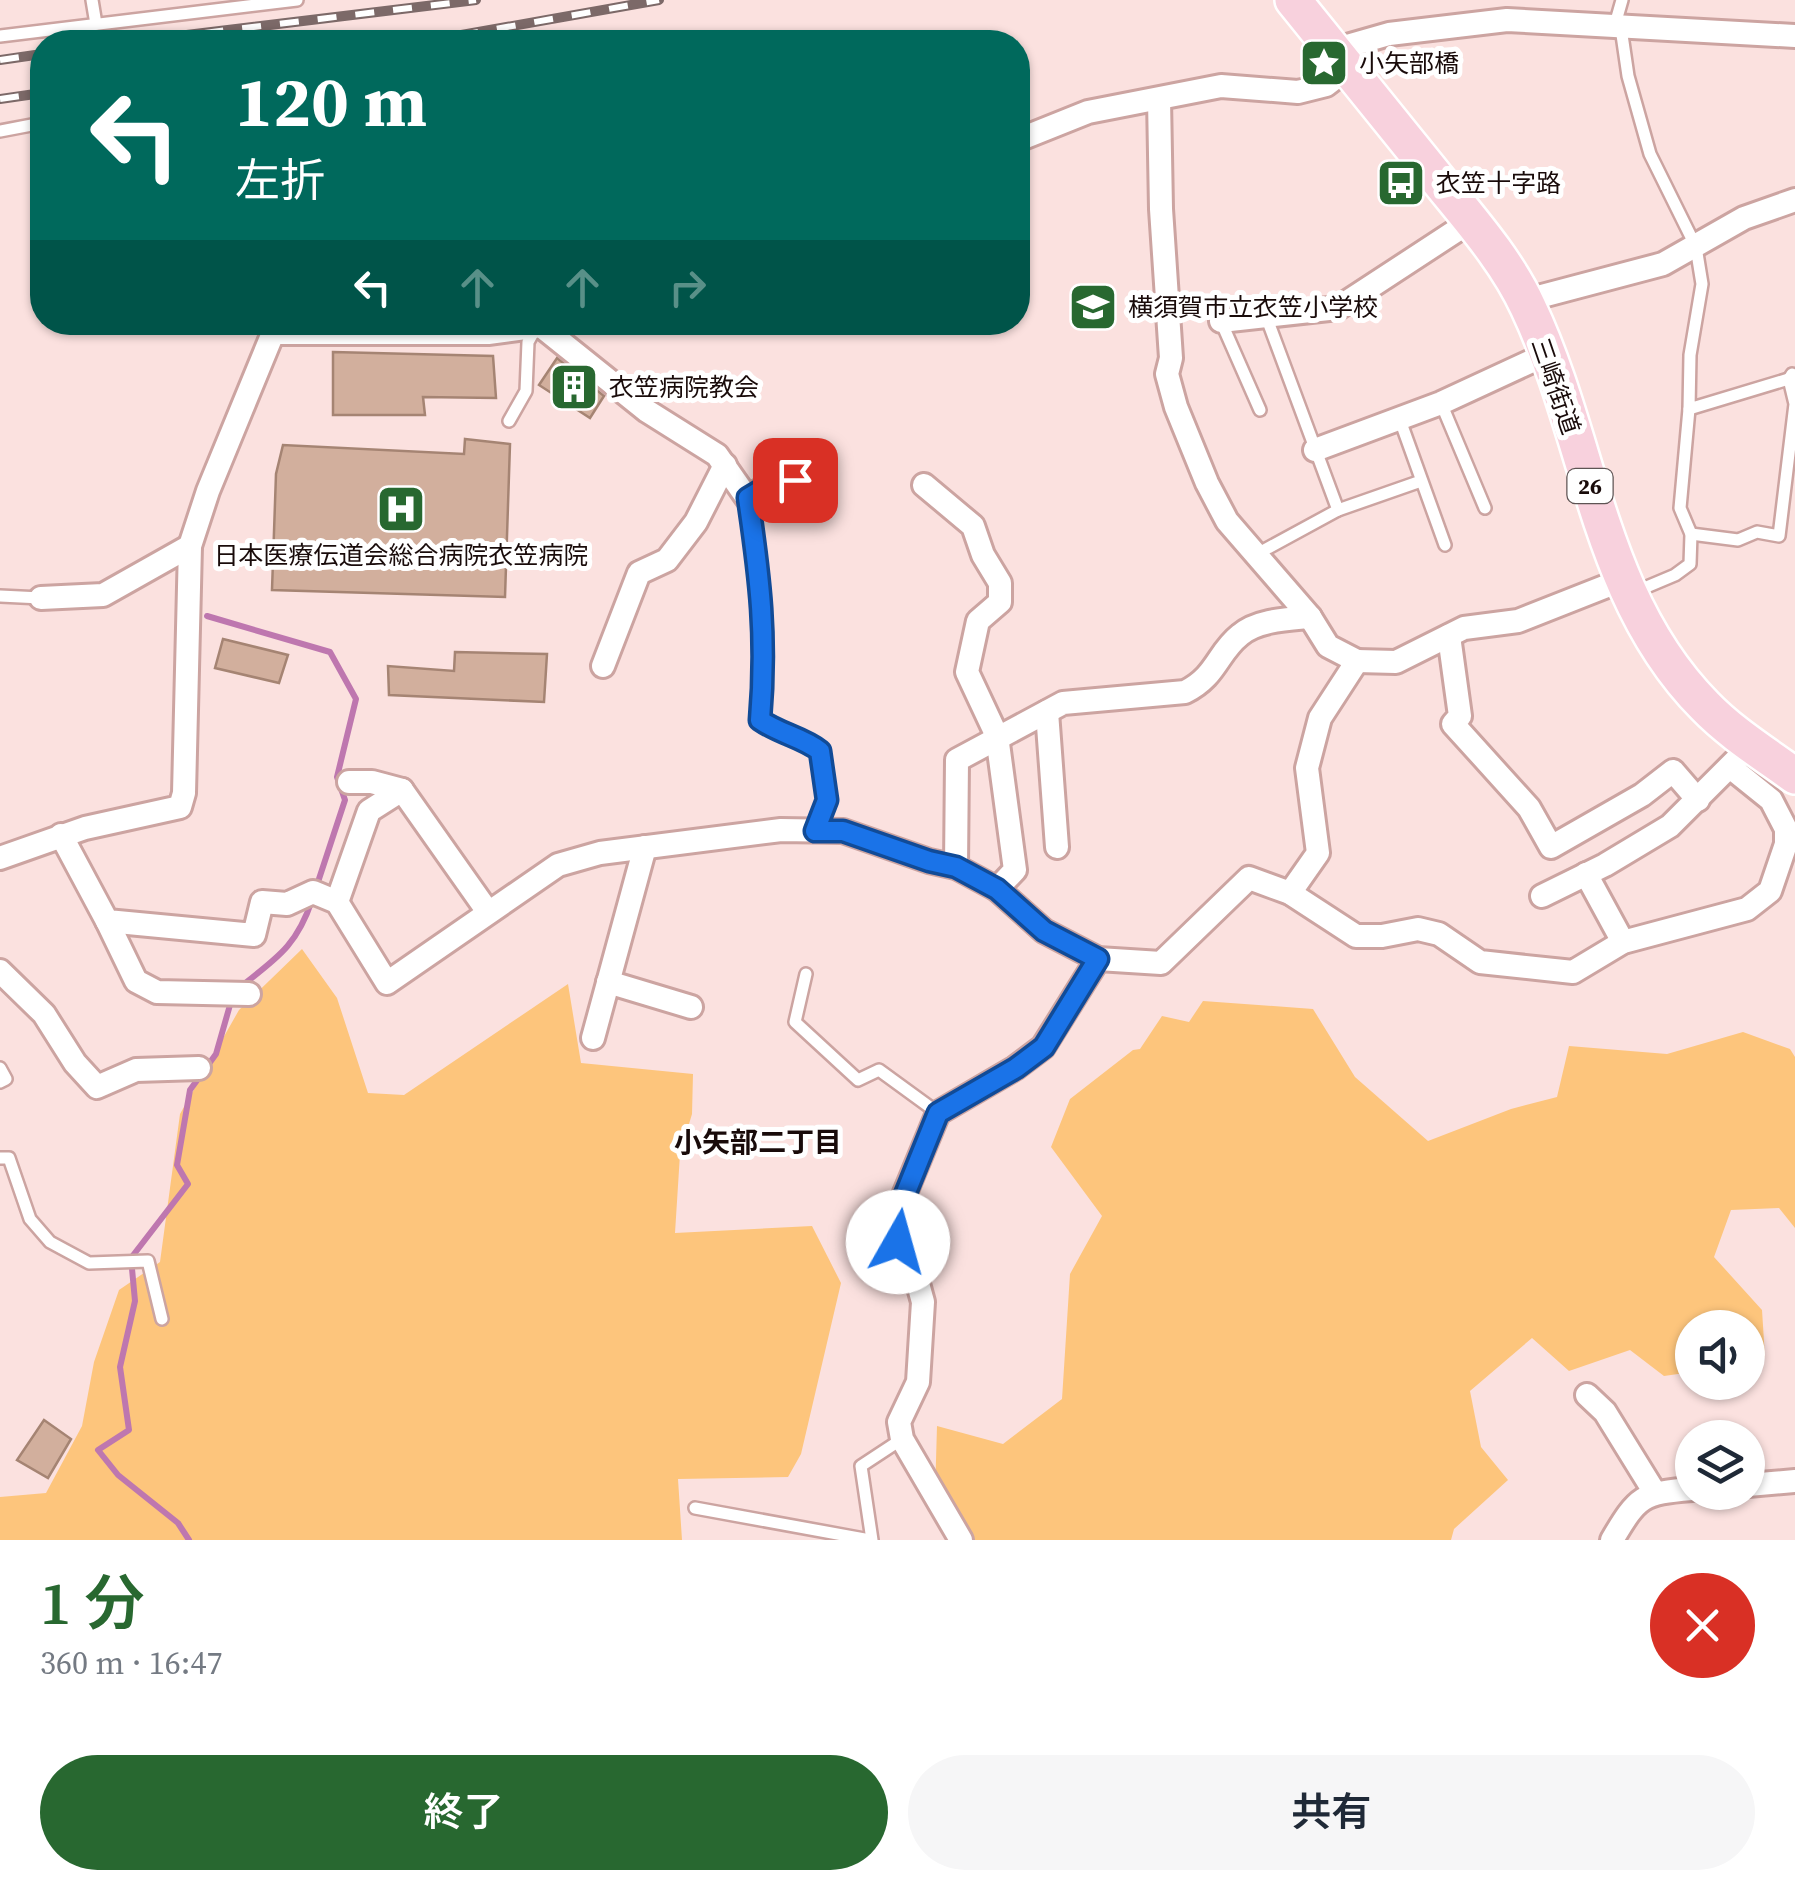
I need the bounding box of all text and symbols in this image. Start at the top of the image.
place icon: 小矢部橋 [1298,37,1350,89]
place label: 小矢部橋 [1359,46,1459,80]
text: 120 m [235,53,427,149]
icon: left [70,70,200,200]
text: 左折 [235,149,325,211]
bus stop icon: 衣笠十字路 [1375,157,1427,209]
place label: 衣笠十字路 [1436,166,1561,200]
icon: left [345,260,400,315]
icon: ahead [450,260,505,315]
icon: ahead [555,260,610,315]
icon: right [660,260,715,315]
school or university icon: 横須賀市立衣笠小学校 [1067,281,1119,333]
place label: 横須賀市立衣笠小学校 [1128,290,1378,324]
street label: 三崎街道 [1524,333,1588,439]
building icon: 衣笠病院教会 [548,361,600,413]
place label: 衣笠病院教会 [609,370,759,404]
pin [753,438,838,523]
icon: arrive [768,453,823,508]
road number: 26 [1568,469,1612,503]
hospital icon: 日本医療伝道会総合病院衣笠病院 [375,483,427,535]
place label: 日本医療伝道会総合病院衣笠病院 [213,538,589,572]
district label: 小矢部二丁目 [674,1123,842,1161]
position arrow [846,1190,950,1294]
map controls [1675,1310,1765,1510]
button: sound [1675,1310,1765,1400]
button: layers [1675,1420,1765,1510]
text: 1 分 [40,1562,145,1644]
button: close [1650,1573,1755,1678]
text: 360 m · 16:47 [40,1641,222,1685]
button: 終了 [40,1755,888,1870]
button: 共有 [908,1755,1755,1870]

